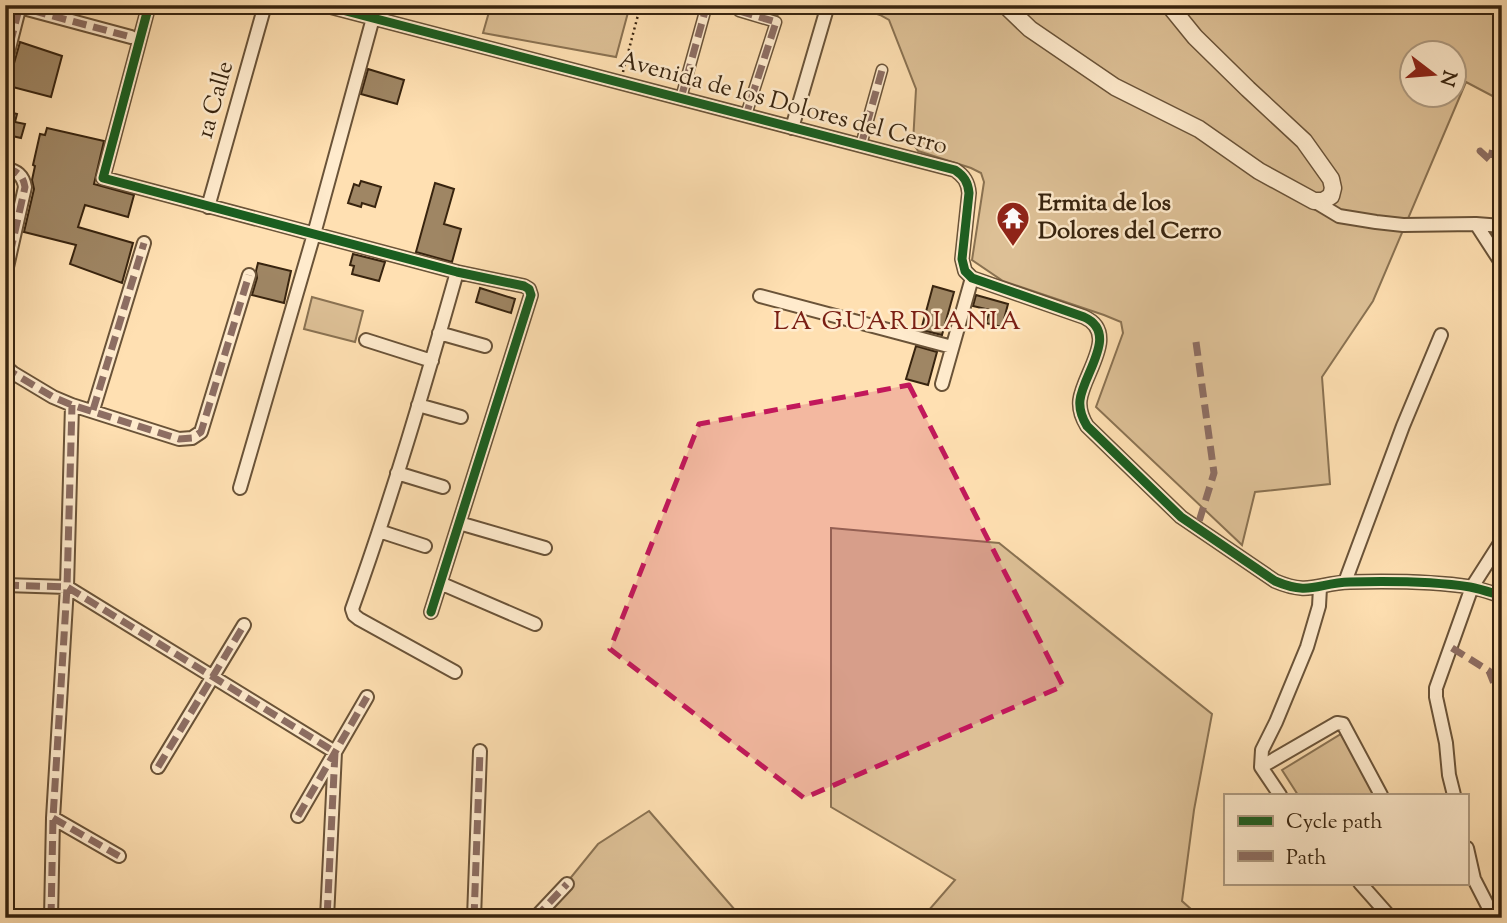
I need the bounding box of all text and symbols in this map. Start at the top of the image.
north arrow [1398,38,1468,108]
street label: Avenida de los Dolores del Cerro [615,44,951,164]
street label: 1a Calle [189,57,243,143]
text: N [1432,67,1462,89]
place label: Ermita de los Dolores del Cerro [1038,187,1222,249]
temple icon: Ermita de los Dolores del Cerro [994,199,1032,248]
district label: LA GUARDIANIA [773,304,1023,341]
legend [1224,794,1468,884]
text: Cycle path [1286,808,1383,838]
text: Path [1286,844,1327,874]

